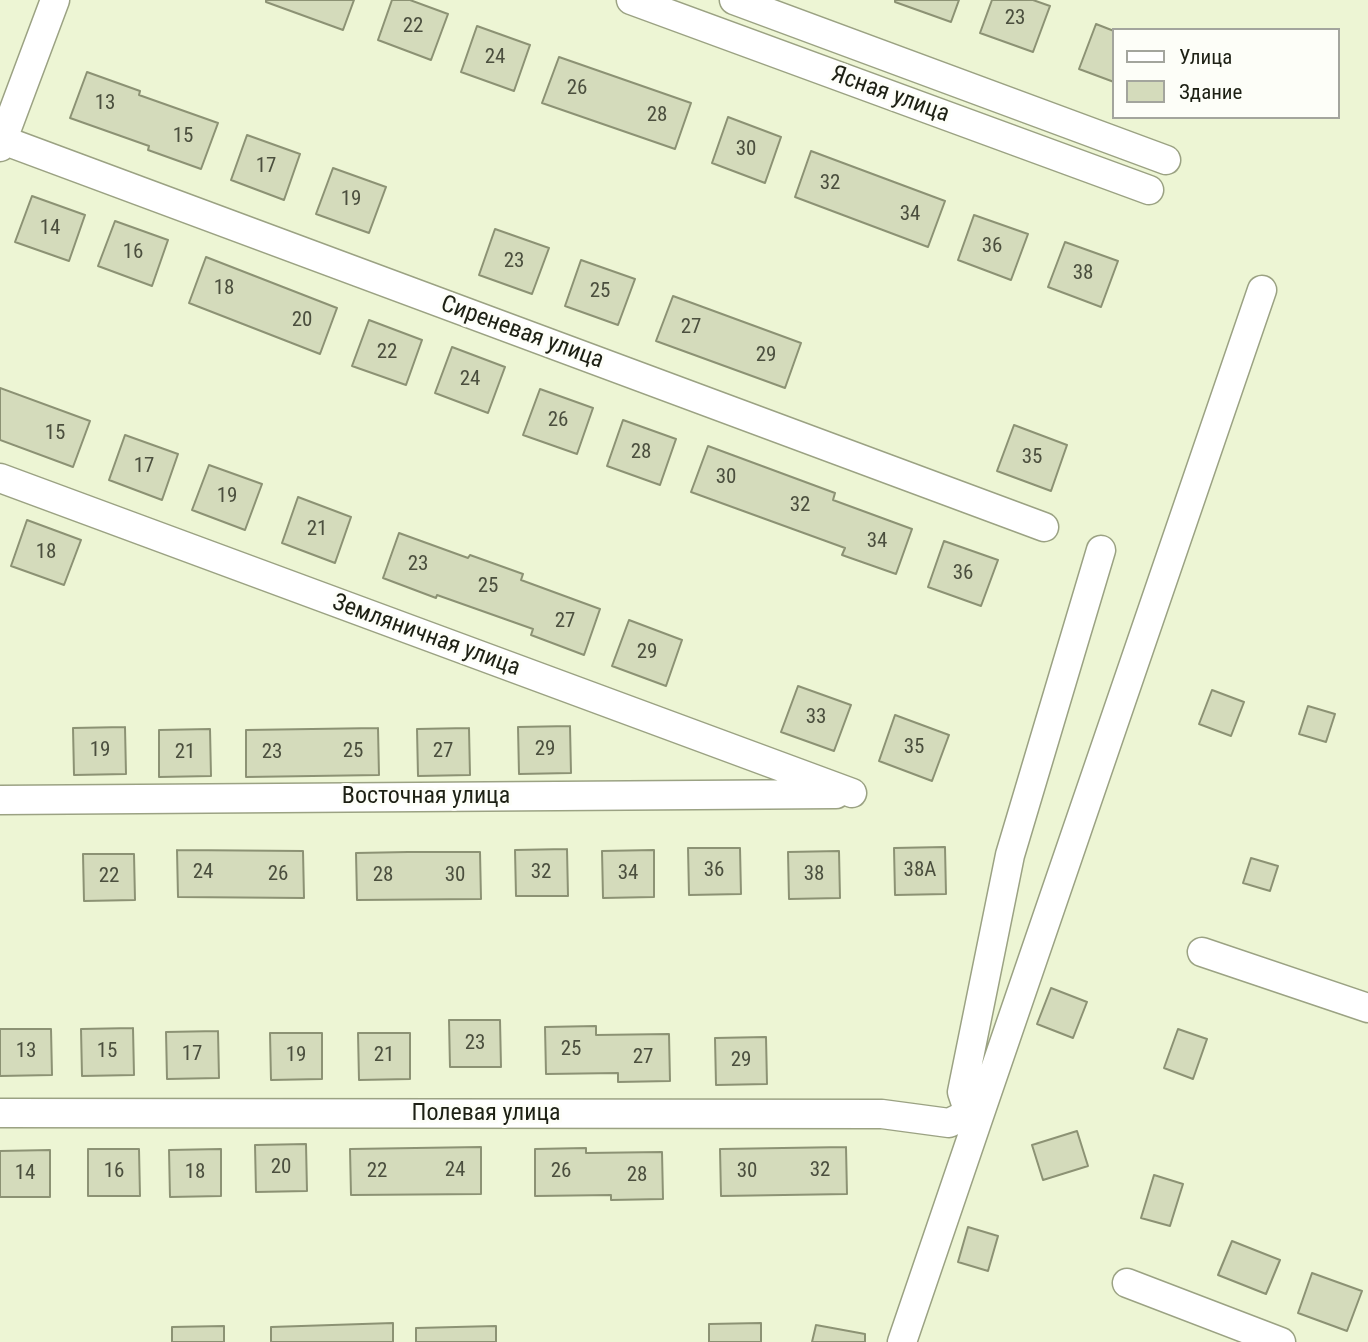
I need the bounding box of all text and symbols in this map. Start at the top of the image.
house number: 23 [1005,6,1025,32]
house number: 22 [403,14,423,40]
legend [1112,28,1340,119]
house number: 24 [485,45,505,71]
text: Улица [1179,45,1232,69]
street label: Ясная улица [827,60,953,130]
house number: 26 [567,76,587,102]
text: Здание [1179,80,1242,104]
house number: 13 [95,91,115,117]
house number: 28 [647,103,667,129]
house number: 15 [173,124,193,150]
house number: 30 [736,137,756,163]
house number: 17 [256,154,276,180]
house number: 32 [820,171,840,197]
house number: 19 [341,187,361,213]
house number: 34 [900,202,920,228]
house number: 14 [40,216,60,242]
house number: 36 [982,234,1002,260]
house number: 16 [123,240,143,266]
house number: 23 [504,249,524,275]
house number: 38 [1073,261,1093,287]
house number: 18 [214,276,234,302]
house number: 25 [590,279,610,305]
street label: Сиреневая улица [437,290,607,376]
house number: 20 [292,308,312,334]
house number: 27 [681,315,701,341]
house number: 22 [377,340,397,366]
house number: 29 [756,343,776,369]
house number: 24 [460,367,480,393]
house number: 26 [548,408,568,434]
house number: 15 [45,421,65,447]
house number: 28 [631,440,651,466]
house number: 35 [1022,445,1042,471]
house number: 17 [134,454,154,480]
house number: 30 [716,465,736,491]
house number: 19 [217,484,237,510]
house number: 32 [790,493,810,519]
house number: 21 [307,517,327,543]
house number: 34 [867,529,887,555]
house number: 18 [36,540,56,566]
house number: 23 [408,552,428,578]
house number: 36 [953,561,973,587]
house number: 25 [478,574,498,600]
street label: Земляничная улица [328,589,524,683]
house number: 27 [555,609,575,635]
house number: 29 [637,640,657,666]
house number: 33 [806,705,826,731]
house number: 35 [904,735,924,761]
house number: 29 [535,737,555,763]
house number: 19 [90,738,110,764]
house number: 25 [343,739,363,765]
house number: 27 [433,739,453,765]
house number: 21 [175,740,195,766]
house number: 23 [262,740,282,766]
street label: Восточная улица [342,783,510,811]
house number: 36 [704,858,724,884]
house number: 38А [904,858,936,884]
house number: 24 [193,860,213,886]
house number: 32 [531,860,551,886]
house number: 34 [618,861,638,887]
house number: 26 [268,862,288,888]
house number: 38 [804,862,824,888]
house number: 28 [373,863,393,889]
house number: 30 [445,863,465,889]
house number: 22 [99,864,119,890]
house number: 23 [465,1031,485,1057]
house number: 25 [561,1037,581,1063]
house number: 13 [16,1039,36,1065]
house number: 15 [97,1039,117,1065]
house number: 17 [182,1042,202,1068]
house number: 19 [286,1043,306,1069]
house number: 21 [374,1043,394,1069]
house number: 27 [633,1045,653,1071]
house number: 29 [731,1048,751,1074]
street label: Полевая улица [412,1100,560,1128]
house number: 20 [271,1155,291,1181]
house number: 24 [445,1158,465,1184]
house number: 32 [810,1158,830,1184]
house number: 16 [104,1159,124,1185]
house number: 22 [367,1159,387,1185]
house number: 26 [551,1159,571,1185]
house number: 30 [737,1159,757,1185]
house number: 18 [185,1160,205,1186]
house number: 14 [15,1161,35,1187]
house number: 28 [627,1163,647,1189]

